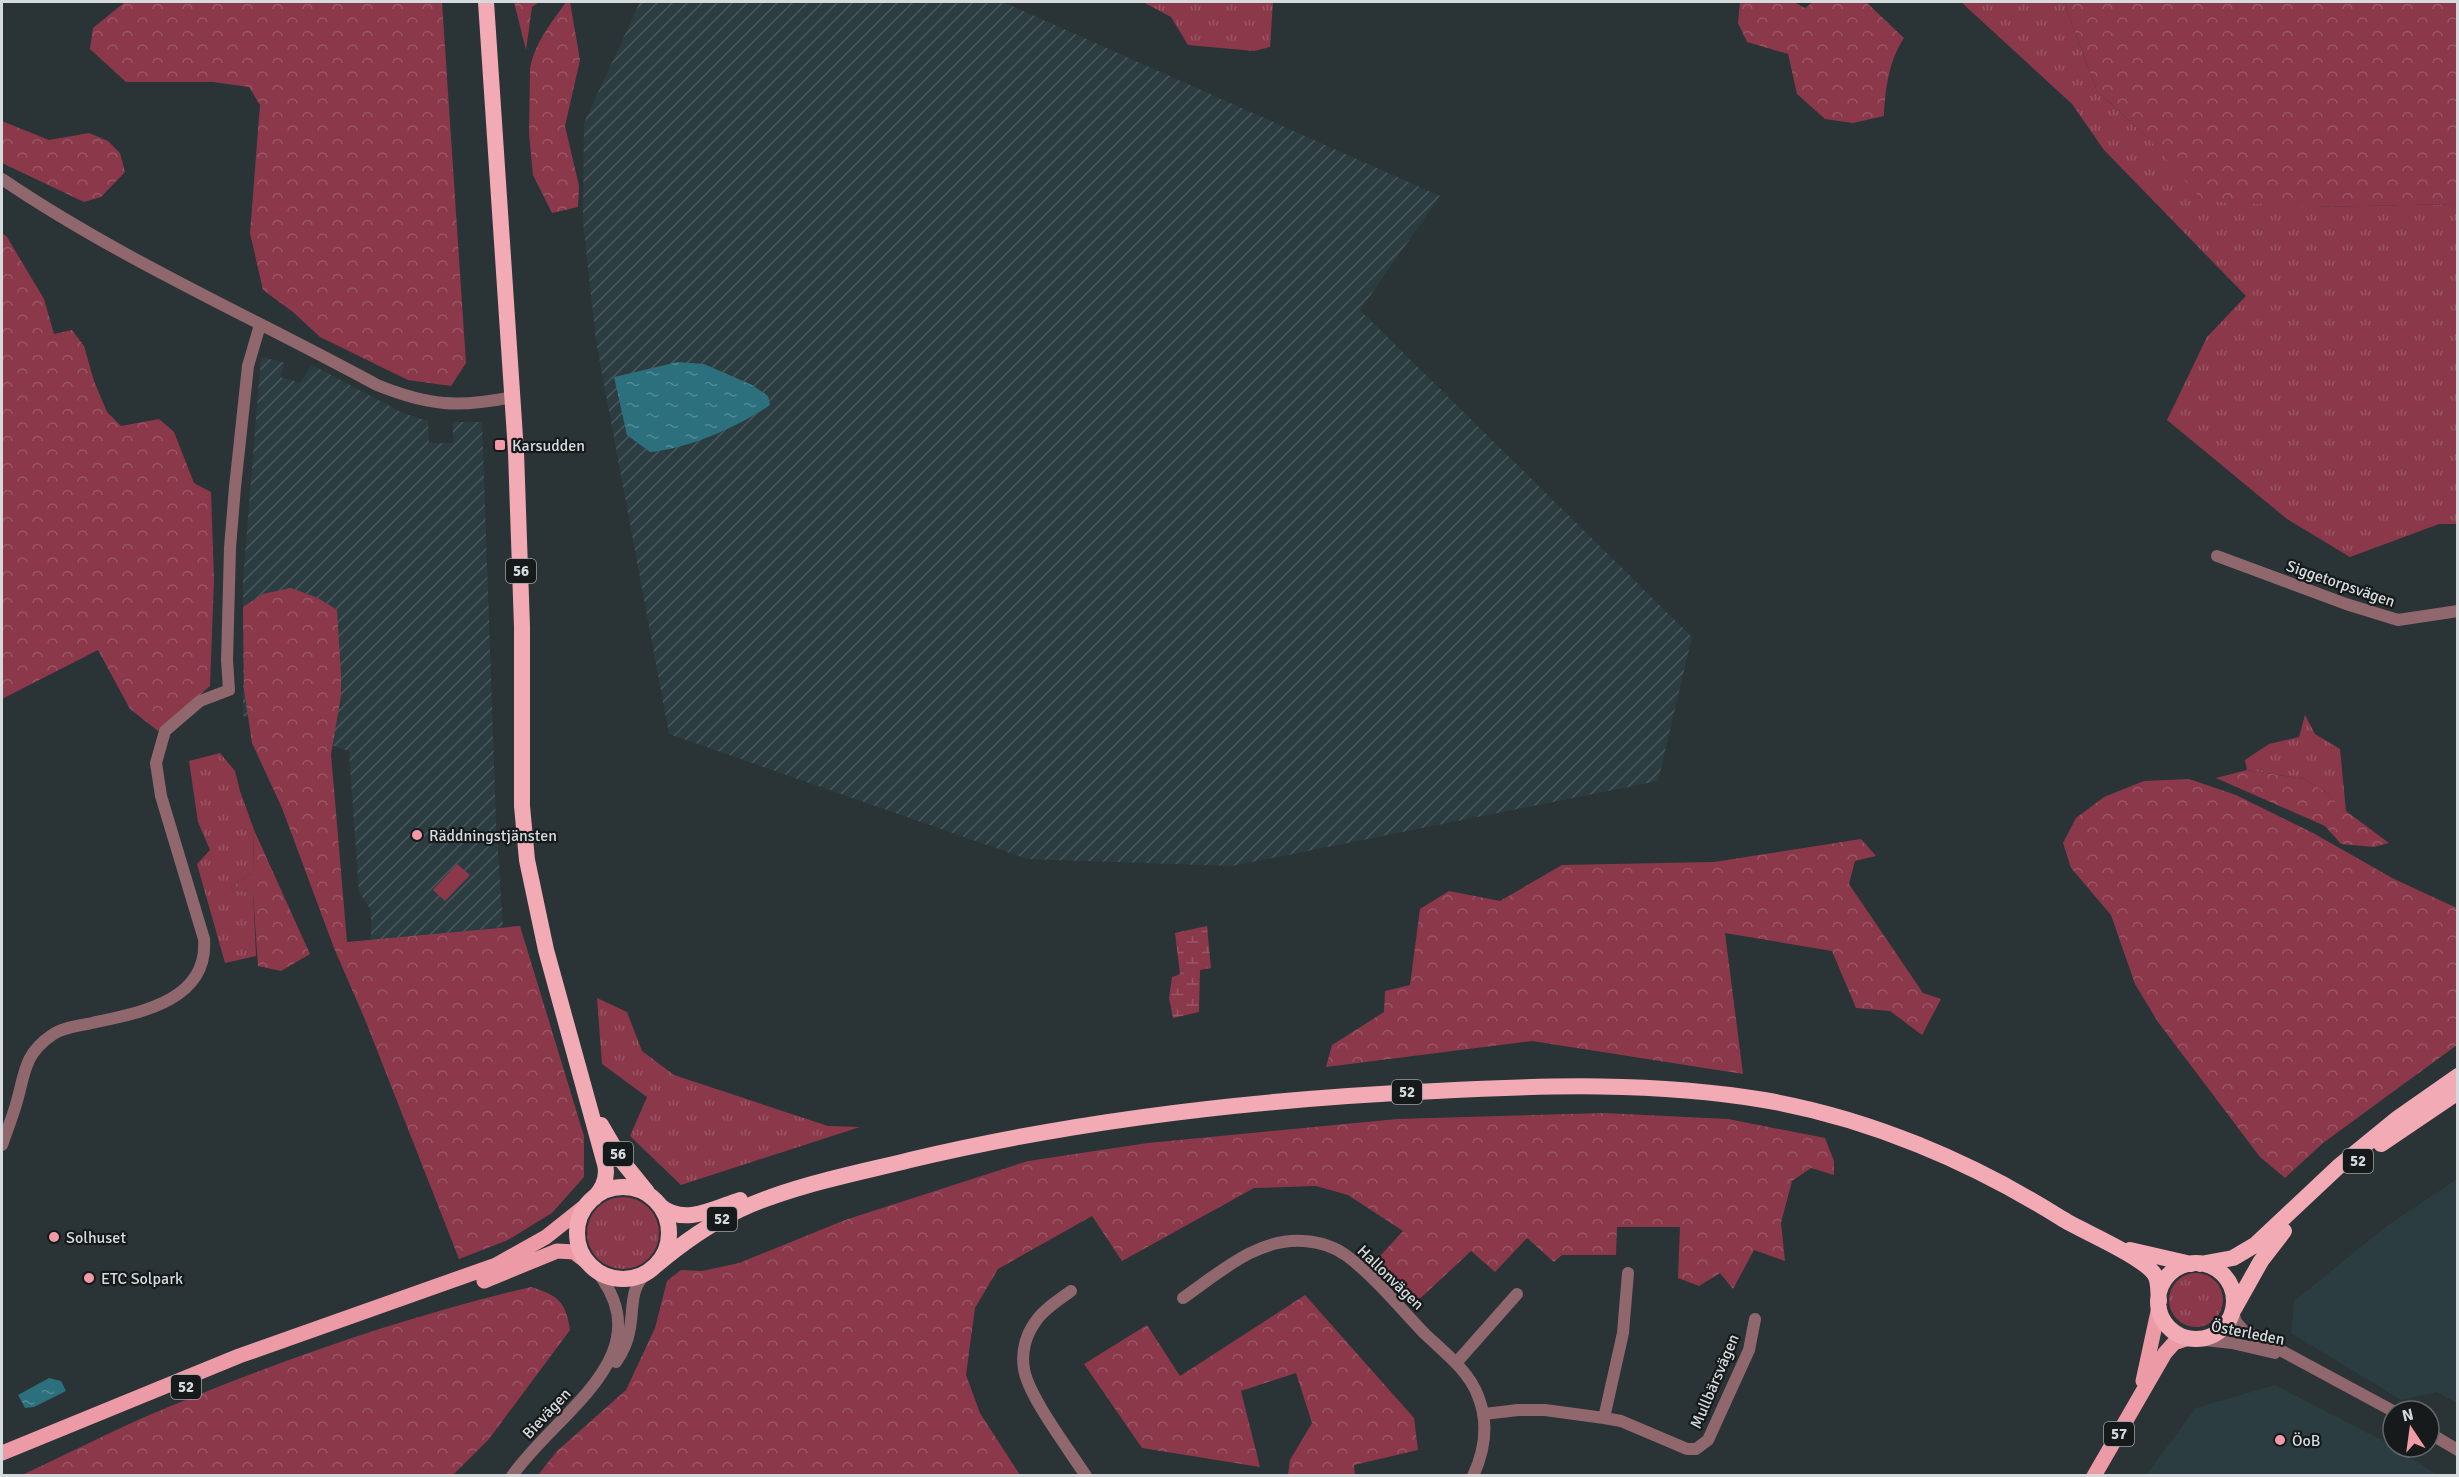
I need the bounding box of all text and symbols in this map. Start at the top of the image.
place label: Karsudden [512,436,585,456]
marker: Karsudden [493,438,507,452]
street label: Siggetorpsvägen [2284,556,2398,612]
road number: 56 [506,559,536,583]
place label: Räddningstjänsten [429,826,557,846]
marker: Räddningstjänsten [410,828,424,842]
road number: 52 [1392,1080,1422,1104]
road number: 56 [603,1142,633,1166]
road number: 52 [2343,1149,2373,1173]
road number: 52 [707,1207,737,1231]
place label: Solhuset [66,1228,126,1248]
marker: Solhuset [47,1230,61,1244]
street label: Hallonvägen [1353,1241,1428,1315]
place label: ETC Solpark [101,1269,183,1289]
marker: ETC Solpark [82,1271,96,1285]
street label: Österleden [2209,1316,2286,1350]
street label: Mullbärsvägen [1686,1331,1744,1432]
road number: 52 [171,1375,201,1399]
street label: Bievägen [518,1384,575,1443]
north arrow [2381,1399,2441,1459]
text: N [2400,1404,2416,1426]
road number: 57 [2104,1422,2134,1446]
place label: ÖoB [2292,1431,2321,1451]
marker: ÖoB [2273,1433,2287,1447]

